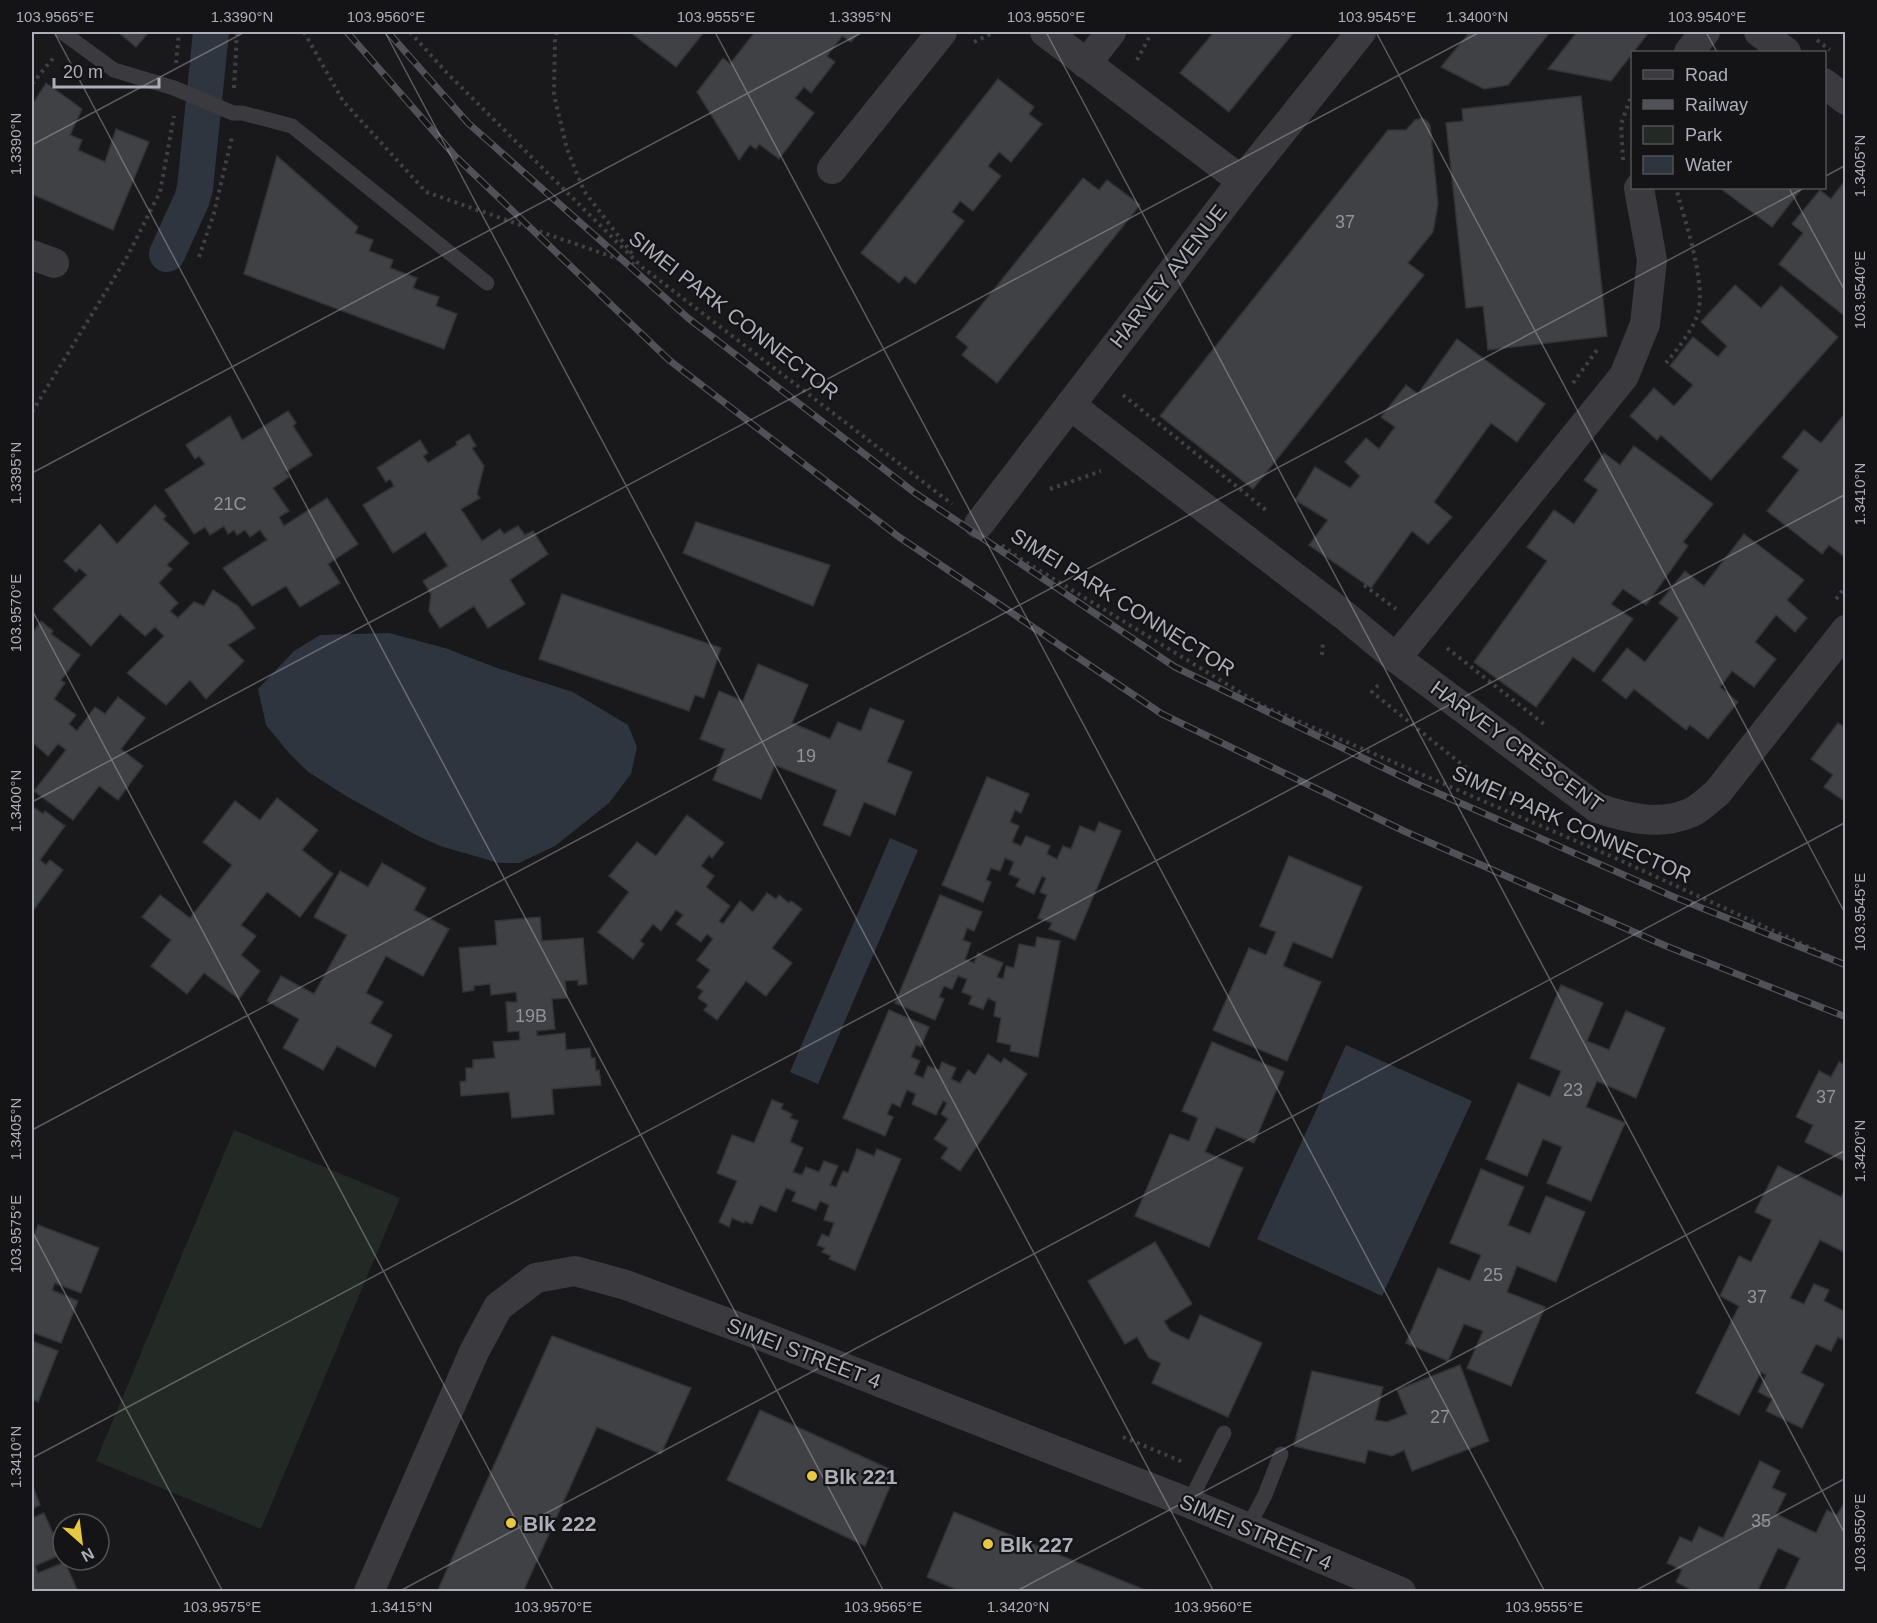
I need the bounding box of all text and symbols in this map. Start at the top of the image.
text: 103.9565°E [16,8,94,25]
text: 1.3390°N [211,8,273,25]
text: 103.9560°E [347,8,425,25]
text: 103.9555°E [677,8,755,25]
text: 1.3395°N [829,8,891,25]
text: 103.9550°E [1007,8,1085,25]
text: 103.9545°E [1338,8,1416,25]
text: 1.3400°N [1446,8,1508,25]
text: 103.9540°E [1668,8,1746,25]
scale bar [54,51,159,89]
legend [1631,51,1826,189]
text: 20 m [63,62,103,82]
text: Road [1685,65,1728,85]
text: Railway [1685,95,1748,115]
text: 1.3390°N [7,113,24,175]
text: Park [1685,125,1723,145]
text: 1.3405°N [1851,135,1868,197]
text: Water [1685,155,1732,175]
street label: HARVEY AVENUE [1105,200,1231,352]
house number: 37 [1335,212,1355,232]
street label: SIMEI PARK CONNECTOR [625,226,843,404]
text: 103.9540°E [1851,251,1868,329]
text: 1.3395°N [7,442,24,504]
text: 1.3410°N [1851,463,1868,525]
house number: 21C [213,494,247,514]
street label: SIMEI PARK CONNECTOR [1007,524,1239,680]
text: 103.9570°E [7,574,24,652]
street label: HARVEY CRESCENT [1427,676,1608,816]
house number: 19 [796,746,816,766]
street label: SIMEI PARK CONNECTOR [1449,761,1695,887]
text: 1.3400°N [7,770,24,832]
text: 103.9545°E [1851,873,1868,951]
house number: 19B [515,1006,547,1026]
house number: 23 [1563,1080,1583,1100]
house number: 37 [1816,1087,1836,1107]
text: 1.3405°N [7,1098,24,1160]
text: 1.3420°N [1851,1120,1868,1182]
text: 103.9575°E [7,1195,24,1273]
house number: 25 [1483,1265,1503,1285]
house number: 37 [1747,1287,1767,1307]
street label: SIMEI STREET 4 [724,1313,884,1393]
house number: 27 [1430,1407,1450,1427]
text: 1.3410°N [7,1426,24,1488]
place label: Blk 221 [824,1465,898,1488]
marker: Blk 221 [805,1469,819,1483]
street label: SIMEI STREET 4 [1176,1490,1336,1575]
text: 103.9550°E [1851,1494,1868,1572]
house number: 35 [1751,1511,1771,1531]
north arrow [51,1512,111,1572]
place label: Blk 222 [523,1512,597,1535]
marker: Blk 222 [504,1516,518,1530]
place label: Blk 227 [1000,1533,1074,1556]
marker: Blk 227 [981,1537,995,1551]
text: N [79,1545,97,1565]
text: 103.9575°E [183,1598,261,1615]
text: 1.3415°N [370,1598,432,1615]
text: 103.9570°E [514,1598,592,1615]
text: 103.9565°E [844,1598,922,1615]
text: 1.3420°N [987,1598,1049,1615]
text: 103.9560°E [1174,1598,1252,1615]
text: 103.9555°E [1505,1598,1583,1615]

